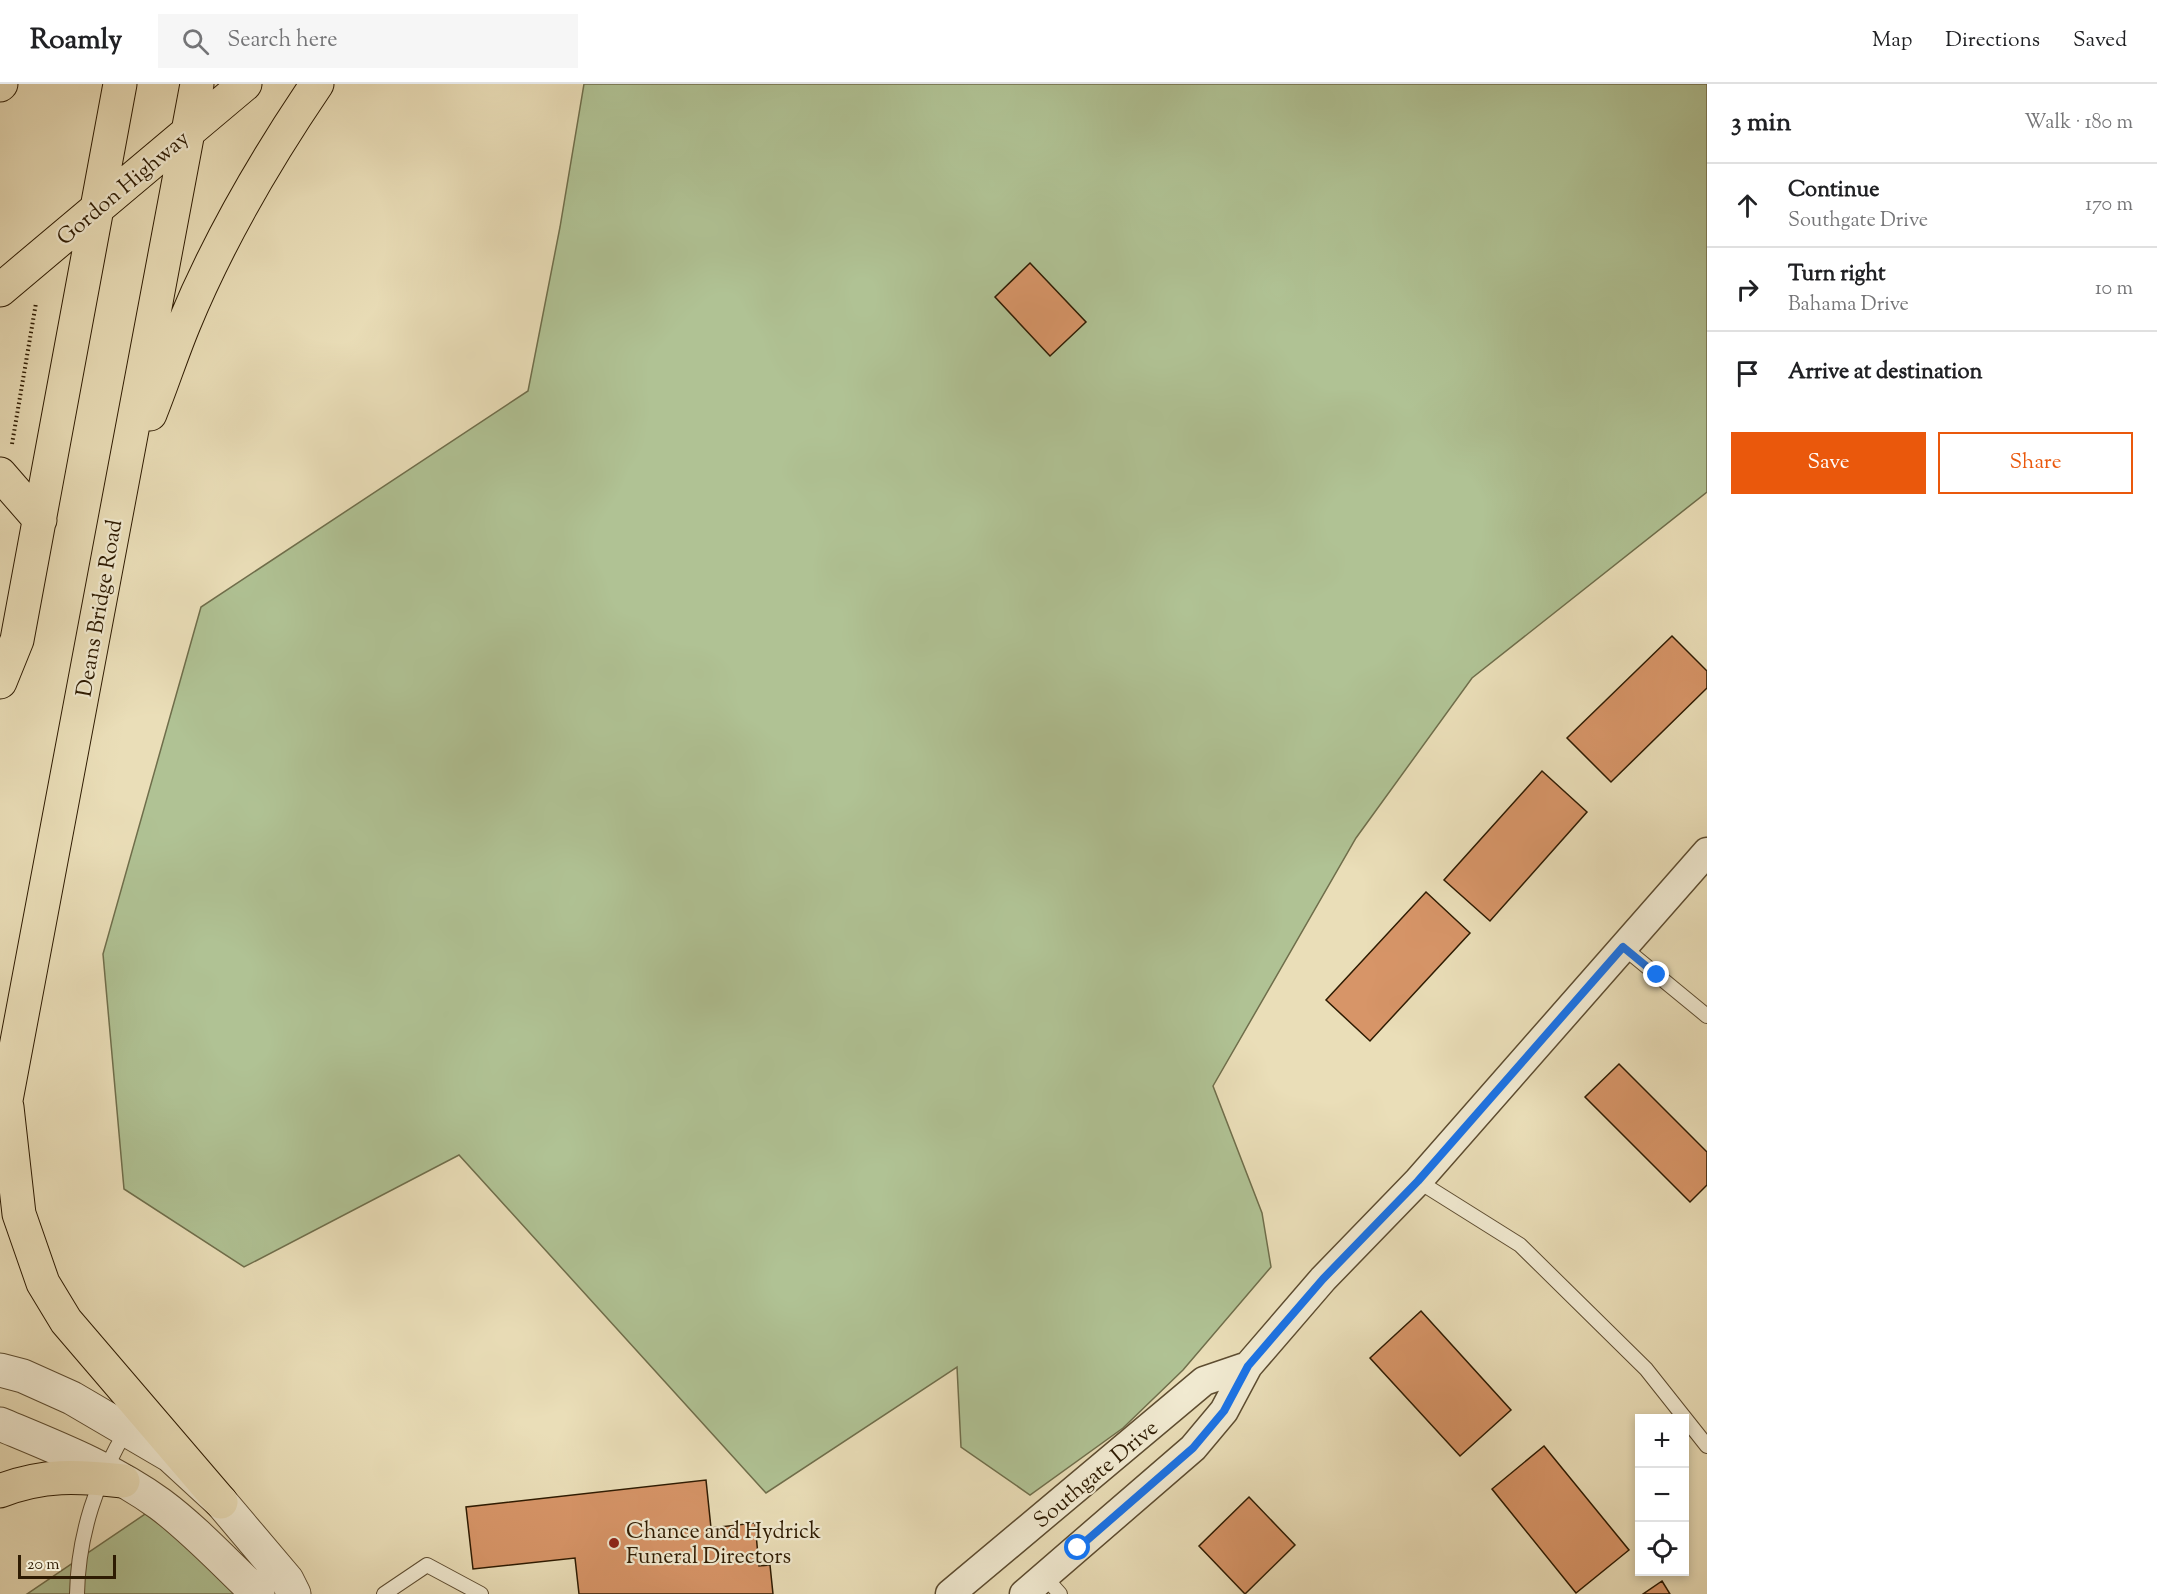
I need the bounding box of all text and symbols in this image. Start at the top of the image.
search box [158,14,578,68]
text: Roamly [30,21,122,61]
icon: search [179,25,212,58]
text: Search here [227,25,338,57]
text: Map [1872,26,1912,56]
text: Directions [1945,26,2040,56]
text: Saved [2073,26,2127,56]
text: 3 min [1731,105,1791,142]
text: Walk · 180 m [2024,109,2133,138]
street label: Gordon Highway [51,124,197,254]
text: Continue [1788,175,1879,207]
icon: ahead [1731,189,1764,222]
text: 170 m [2085,191,2133,220]
text: Southgate Drive [1788,207,1928,236]
text: Turn right [1788,259,1885,291]
icon: right [1731,273,1764,306]
text: 10 m [2095,275,2133,304]
text: Bahama Drive [1788,291,1909,320]
icon: arrive [1731,357,1764,390]
text: Arrive at destination [1788,357,1983,389]
button: Save [1731,432,1926,494]
button: Share [1938,432,2133,494]
street label: Deans Bridge Road [70,517,132,700]
route end [1643,961,1669,987]
street label: Southgate Drive [1028,1414,1166,1537]
map controls [1635,1414,1689,1576]
button: + [1635,1414,1689,1468]
button: − [1635,1468,1689,1522]
place label: Chance and Hydrick Funeral Directors [626,1517,821,1574]
button: locate [1635,1522,1689,1576]
route start [1064,1534,1090,1560]
marker: Chance and Hydrick Funeral Directors [607,1536,621,1550]
scale bar [18,1552,116,1580]
text: 20 m [27,1554,60,1577]

